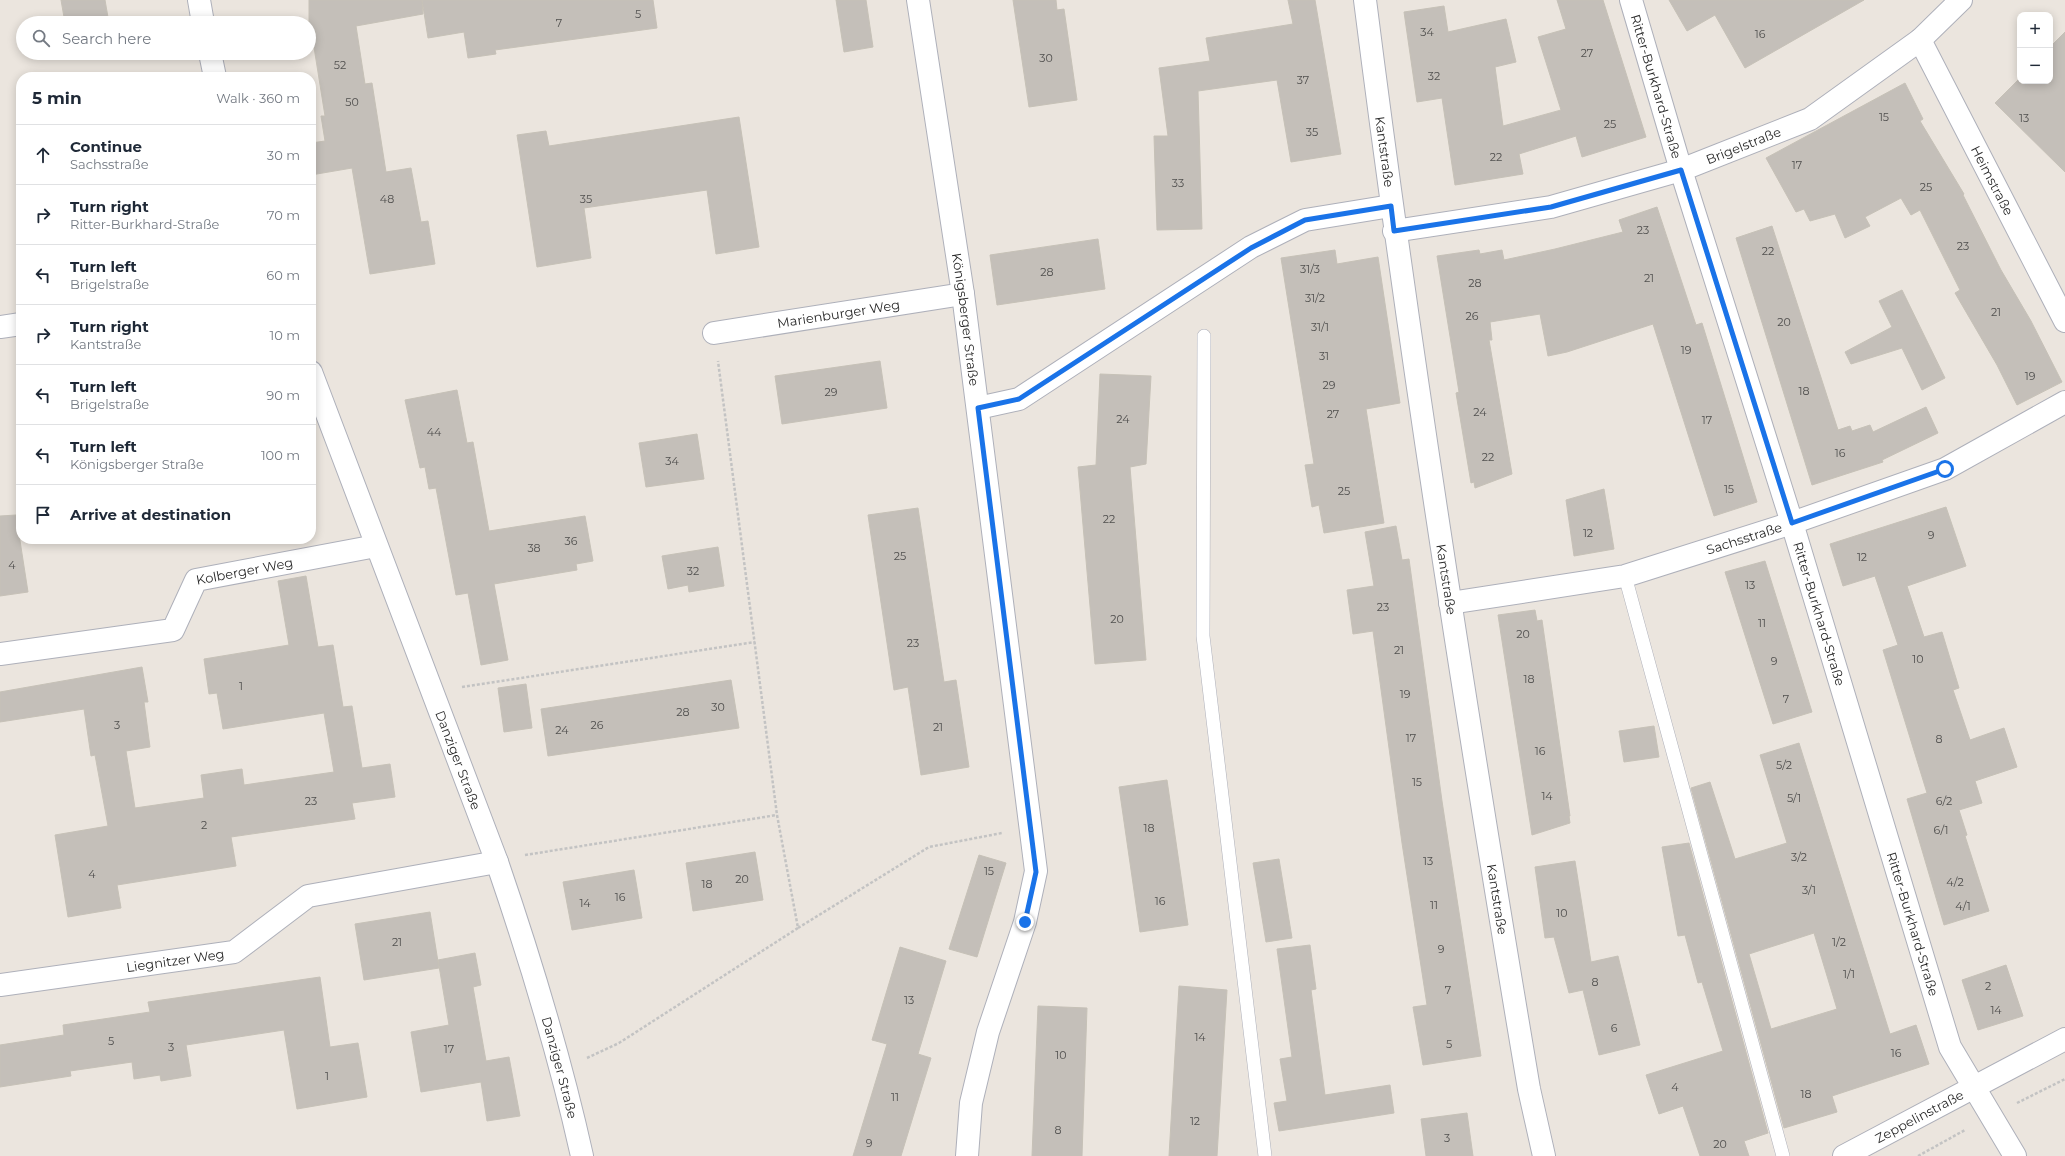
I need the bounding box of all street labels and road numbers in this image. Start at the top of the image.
street label: Ritter-Burkhard-Straße [1628,12,1685,161]
street label: Kantstraße [1372,115,1398,188]
street label: Brigelstraße [1704,123,1783,167]
street label: Heimstraße [1968,143,2017,218]
street label: Königsberger Straße [949,252,983,387]
street label: Marienburger Weg [776,296,901,331]
street label: Sachsstraße [1704,519,1784,558]
street label: Ritter-Burkhard-Straße [1790,540,1849,688]
street label: Kantstraße [1433,543,1460,616]
street label: Kolberger Weg [195,554,294,588]
street label: Danziger Straße [432,708,484,812]
street label: Ritter-Burkhard-Straße [1884,850,1942,998]
street label: Kantstraße [1484,863,1511,936]
street label: Liegnitzer Weg [125,945,225,975]
street label: Danziger Straße [539,1015,581,1120]
street label: Zeppelinstraße [1872,1086,1966,1146]

